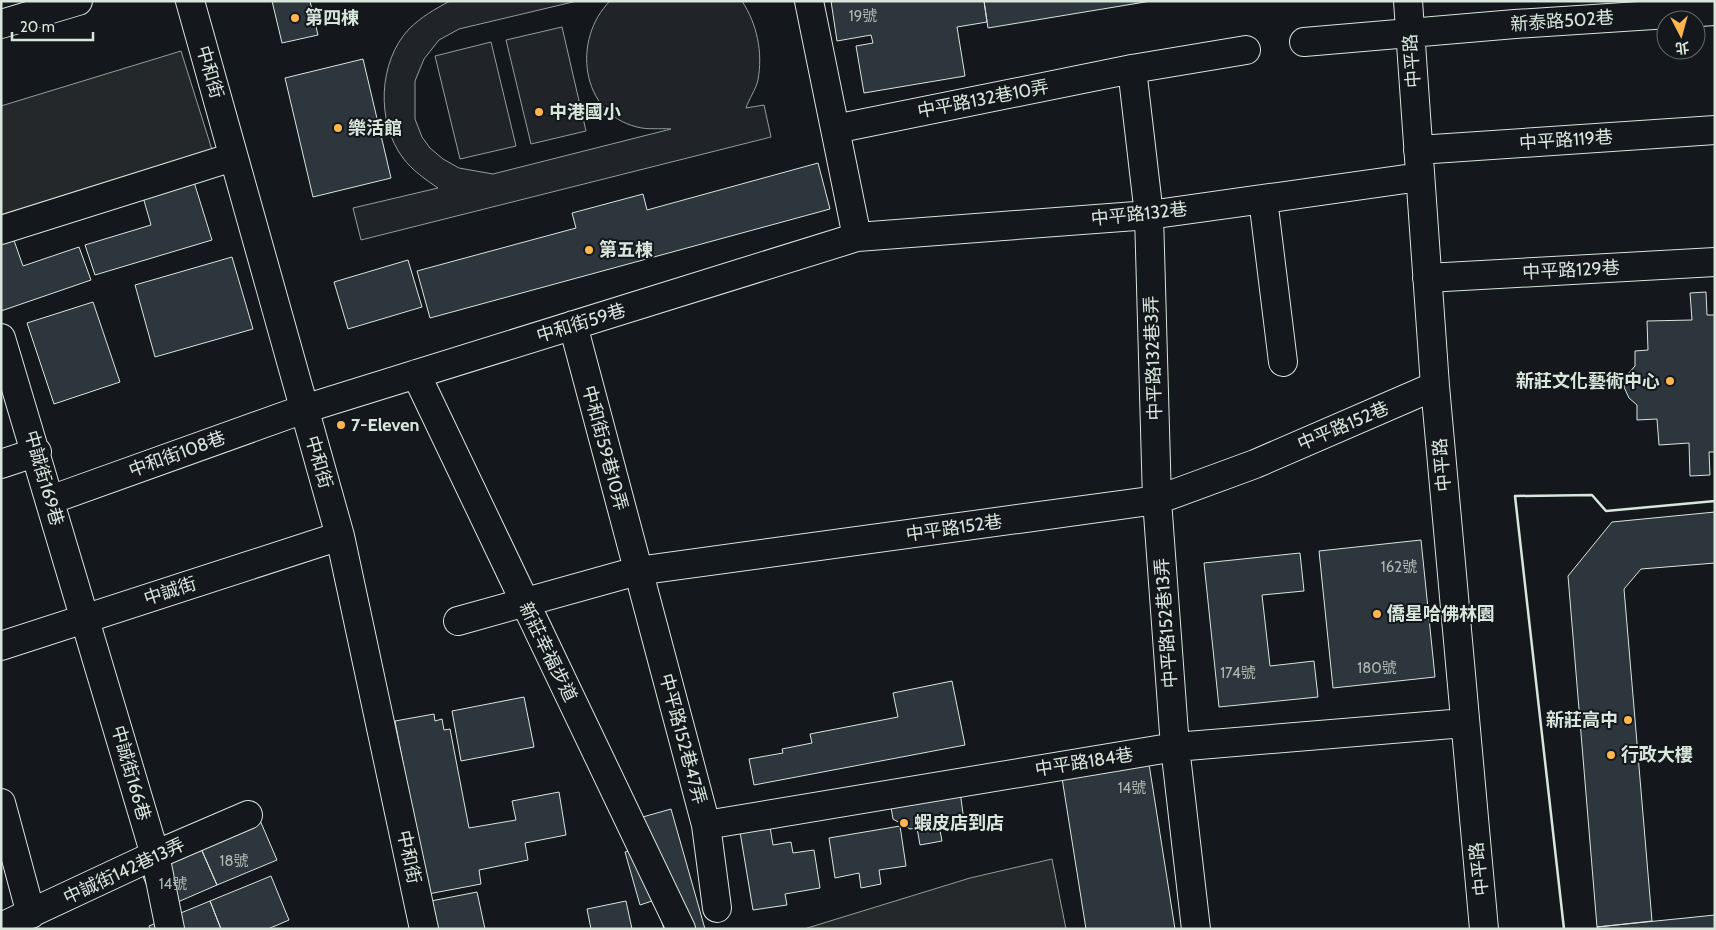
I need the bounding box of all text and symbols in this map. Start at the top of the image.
street label: 新泰路502巷 [1509,6,1615,36]
place label: 第四棟 [305,7,359,29]
house number: 19號 [849,7,877,25]
scale bar [12,10,94,42]
north arrow [1656,10,1706,60]
marker: 第四棟 [289,12,301,24]
text: 20 m [20,18,55,36]
street label: 中平路 [1399,33,1425,89]
text: 北 [1674,38,1690,58]
street label: 中和街 [192,43,228,101]
street label: 中平路132巷10弄 [915,75,1051,123]
place label: 中港國小 [549,101,621,123]
marker: 中港國小 [533,106,545,118]
place label: 樂活館 [348,117,402,139]
marker: 樂活館 [332,122,344,134]
street label: 中平路119巷 [1518,126,1614,154]
street label: 中平路132巷 [1090,198,1188,230]
place label: 第五棟 [599,239,653,261]
marker: 第五棟 [583,244,595,256]
street label: 中平路129巷 [1522,256,1620,284]
street label: 中平路132巷3弄 [1140,295,1166,421]
street label: 中和街59巷 [534,299,628,347]
place label: 新莊文化藝術中心 [1516,370,1660,392]
marker: 新莊文化藝術中心 [1664,375,1676,387]
street label: 中和街59巷10弄 [578,383,632,513]
street label: 中平路152巷 [1294,397,1392,455]
place label: 7-Eleven [351,414,419,436]
marker: 7-Eleven [335,419,347,431]
street label: 中和街108巷 [126,426,228,482]
street label: 中誠街169巷 [20,428,68,528]
street label: 中和街 [301,433,337,491]
street label: 中平路 [1429,437,1455,493]
street label: 中平路152巷 [904,510,1004,546]
street label: 中平路152巷13弄 [1150,557,1182,689]
house number: 162號 [1381,558,1417,576]
street label: 中誠街 [141,572,199,610]
street label: 新莊幸福步道 [514,599,582,705]
place label: 僑星哈佛林園 [1386,603,1495,625]
marker: 僑星哈佛林園 [1371,608,1383,620]
house number: 180號 [1357,659,1397,677]
house number: 174號 [1220,664,1256,682]
street label: 中平路152巷47弄 [655,671,711,807]
place label: 新莊高中 [1546,709,1618,731]
marker: 新莊高中 [1622,714,1634,726]
street label: 中誠街166巷 [107,723,155,823]
street label: 中平路184巷 [1033,743,1135,781]
place label: 行政大樓 [1621,744,1693,766]
marker: 行政大樓 [1605,749,1617,761]
house number: 14號 [1118,779,1146,797]
place label: 蝦皮店到店 [914,812,1004,834]
marker: 蝦皮店到店 [898,817,910,829]
street label: 中和街 [393,828,425,886]
street label: 中誠街142巷13弄 [60,833,188,909]
street label: 中平路 [1465,841,1493,897]
house number: 18號 [220,852,248,870]
house number: 14號 [159,875,187,893]

